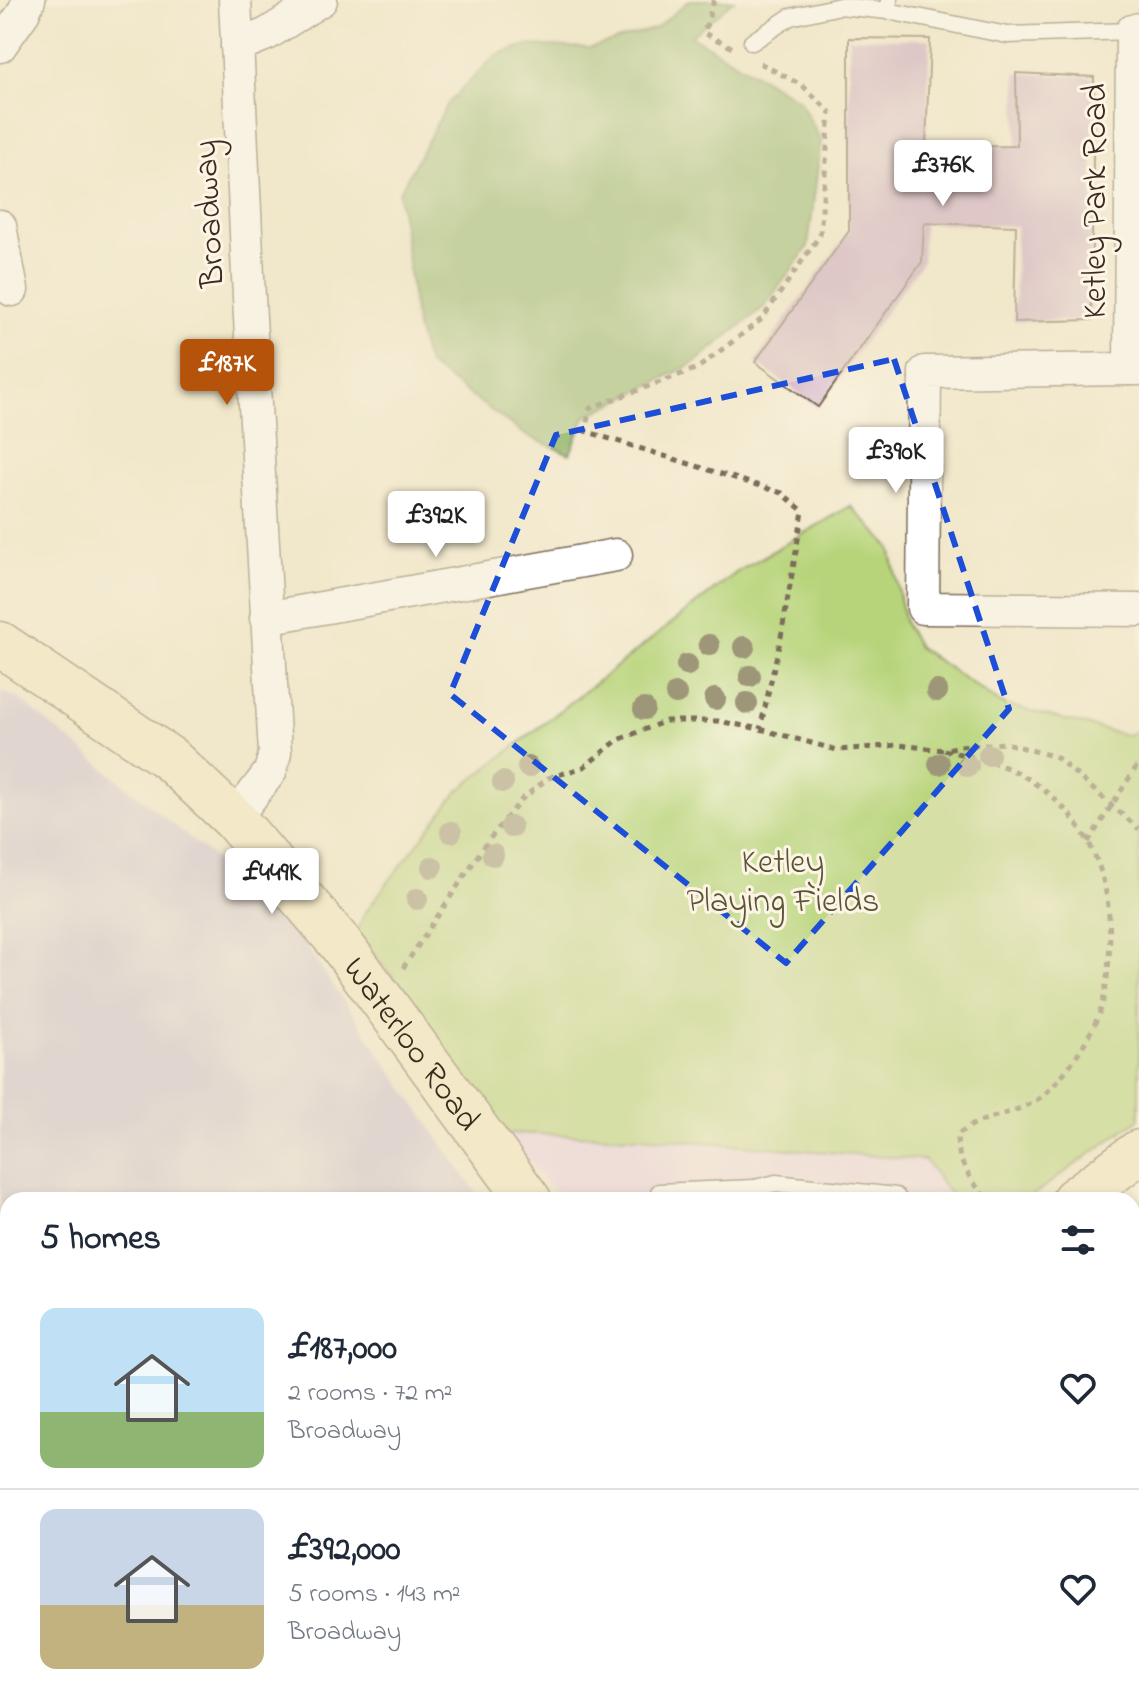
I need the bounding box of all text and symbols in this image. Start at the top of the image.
street label: Ketley Park Road [1072,83,1122,319]
street label: Broadway [182,139,240,290]
pin: £376K [887,140,999,208]
text: £376K [912,147,974,185]
pin: £187K [171,339,283,407]
text: £187K [198,346,256,384]
pin: £390K [840,427,952,495]
text: £390K [867,434,925,472]
pin: £392K [380,491,492,559]
text: £392K [406,498,466,536]
park label: Ketley Playing Fields [687,839,879,928]
pin: £449K [216,848,328,916]
text: £449K [243,855,301,893]
street label: Waterloo Road [329,948,491,1143]
text: 5 homes [40,1215,161,1265]
icon: filters [1056,1218,1100,1262]
text: £187,000 [288,1325,397,1375]
icon: home [104,1340,200,1436]
icon: heart [1056,1366,1100,1410]
text: 2 rooms · 72 m² [288,1375,453,1413]
text: Broadway [288,1413,401,1451]
text: £392,000 [288,1526,401,1576]
icon: home [104,1541,200,1637]
icon: heart [1056,1567,1100,1611]
text: 5 rooms · 143 m² [288,1576,461,1614]
text: Broadway [288,1614,401,1652]

